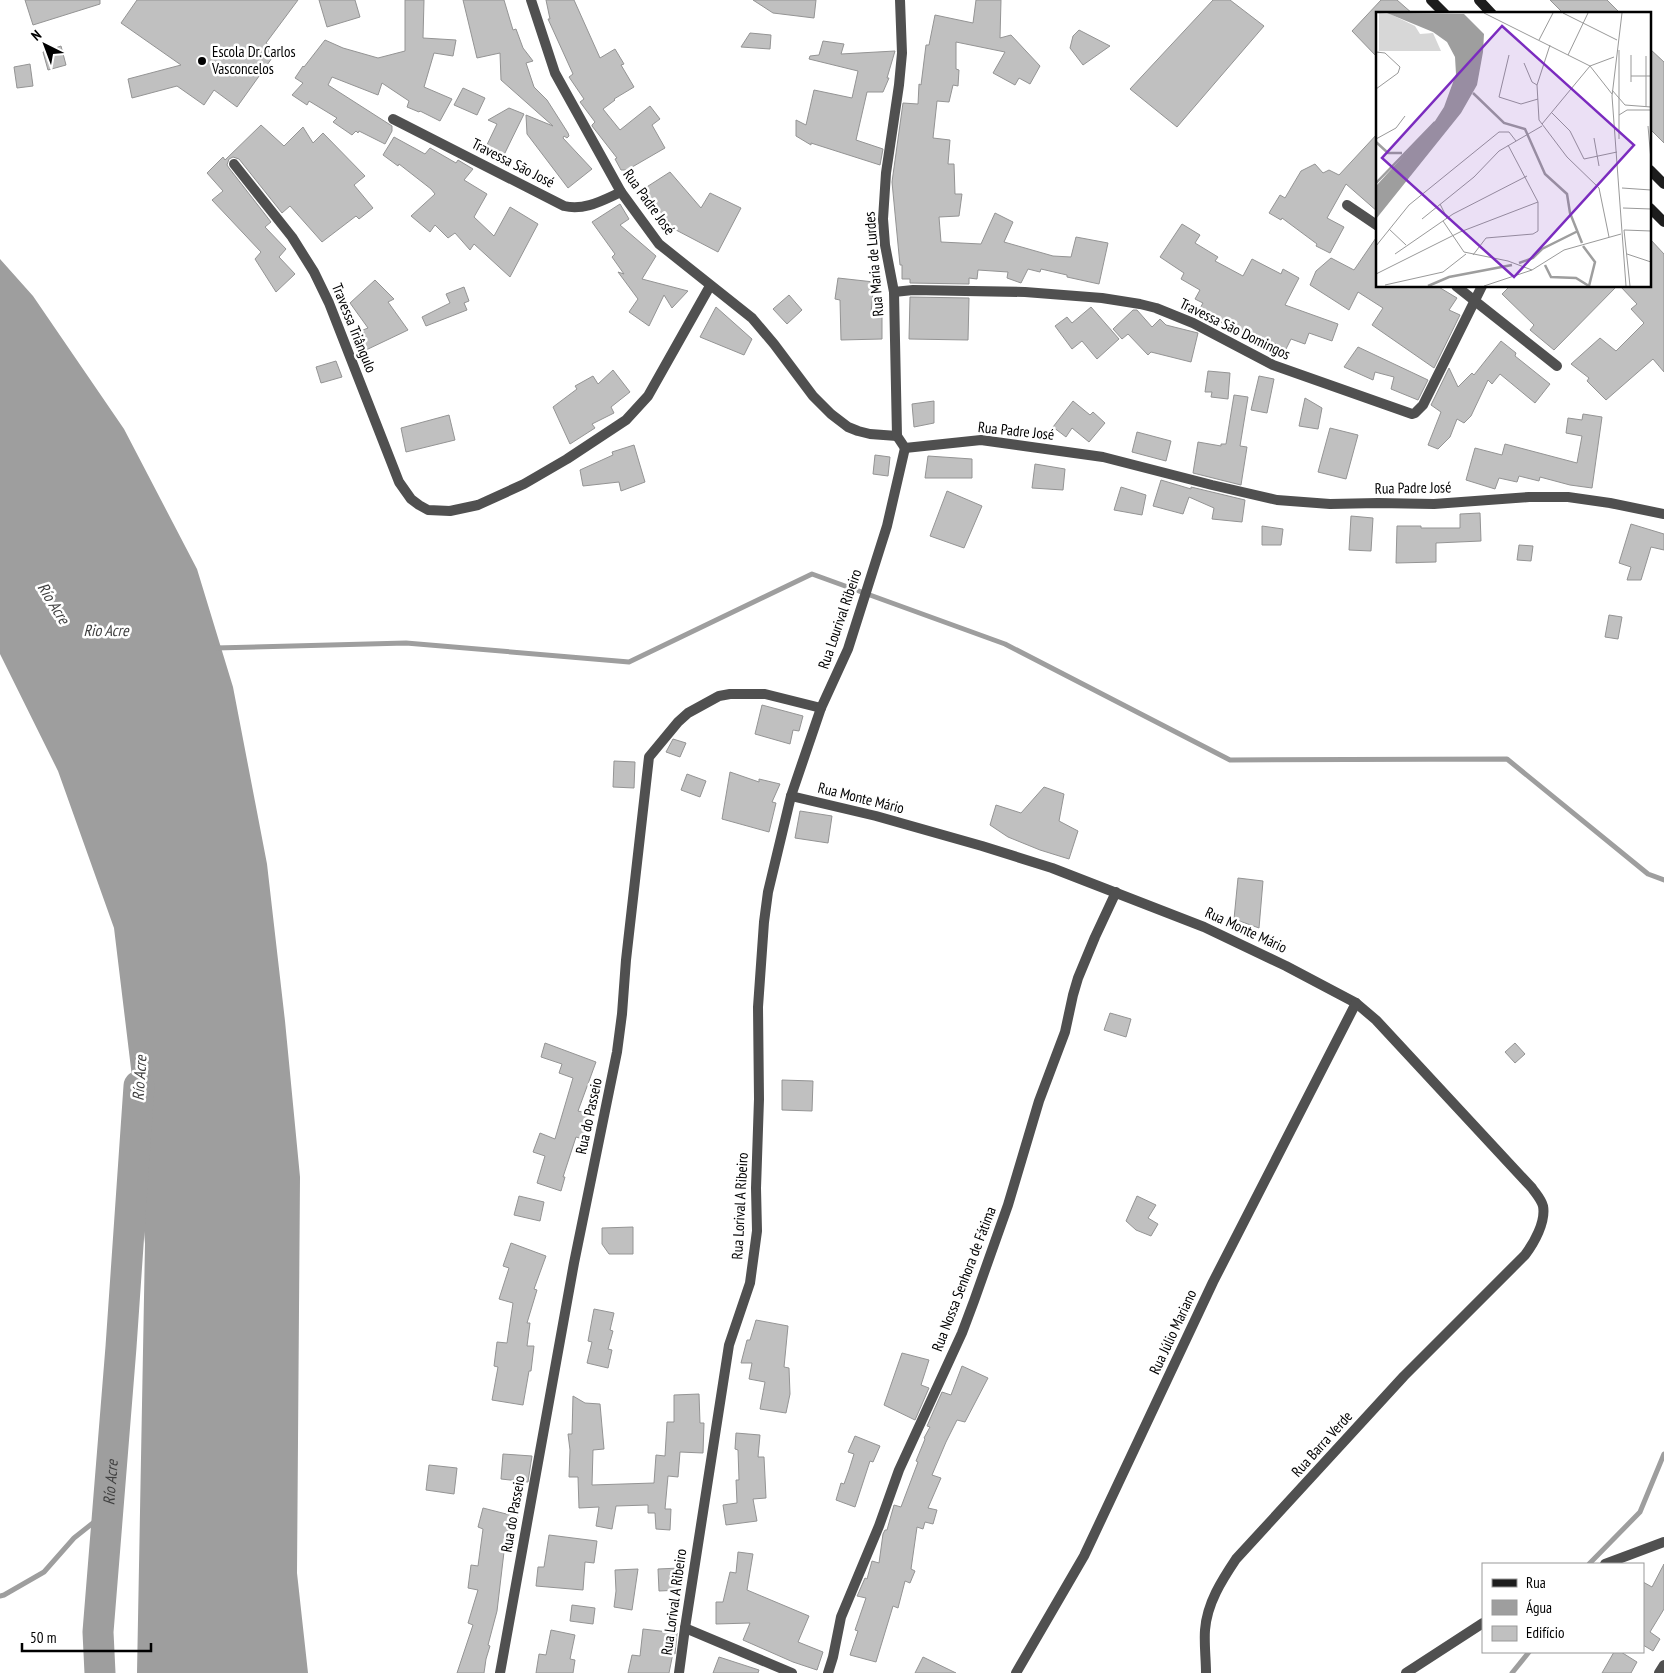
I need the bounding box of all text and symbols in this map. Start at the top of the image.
inset map [1376,12,1652,288]
north arrow [20,20,70,70]
text: N [27,26,45,45]
place label: Escola Dr. Carlos Vasconcelos [211,42,296,78]
marker: Escola Dr. Carlos Vasconcelos [196,55,208,67]
street label: Travessa São José [469,134,558,192]
street label: Rua Padre José [619,165,680,238]
street label: Rua Maria de Lurdes [859,211,888,317]
street label: Travessa Triângulo [328,280,381,375]
street label: Travessa São Domingos [1177,294,1294,364]
street label: Rua Padre José [977,417,1055,444]
street label: Rua Padre José [1375,477,1451,498]
street label: Rua Lourival Ribeiro [814,566,865,671]
water label: Río Acre [34,579,75,629]
water label: Rio Acre [83,620,130,640]
street label: Rua Monte Mário [816,778,906,817]
street label: Rua Monte Mário [1202,902,1290,957]
water label: Río Acre [127,1053,151,1101]
street label: Rua do Passeio [571,1076,606,1156]
street label: Rua Lorival A Ribeiro [727,1152,752,1260]
street label: Rua Nossa Senhora de Fátima [927,1204,1000,1354]
street label: Rua Júlio Mariano [1145,1286,1200,1377]
street label: Rua Barra Verde [1287,1407,1356,1481]
water label: Río Acre [98,1458,122,1506]
street label: Rua do Passeio [496,1474,529,1554]
street label: Rua Lorival A Ribeiro [657,1548,690,1656]
legend [1482,1563,1644,1653]
text: Rua [1526,1573,1546,1592]
text: Água [1526,1598,1552,1617]
scale bar [22,1620,151,1652]
text: Edifício [1526,1623,1564,1642]
text: 50 m [30,1628,56,1647]

